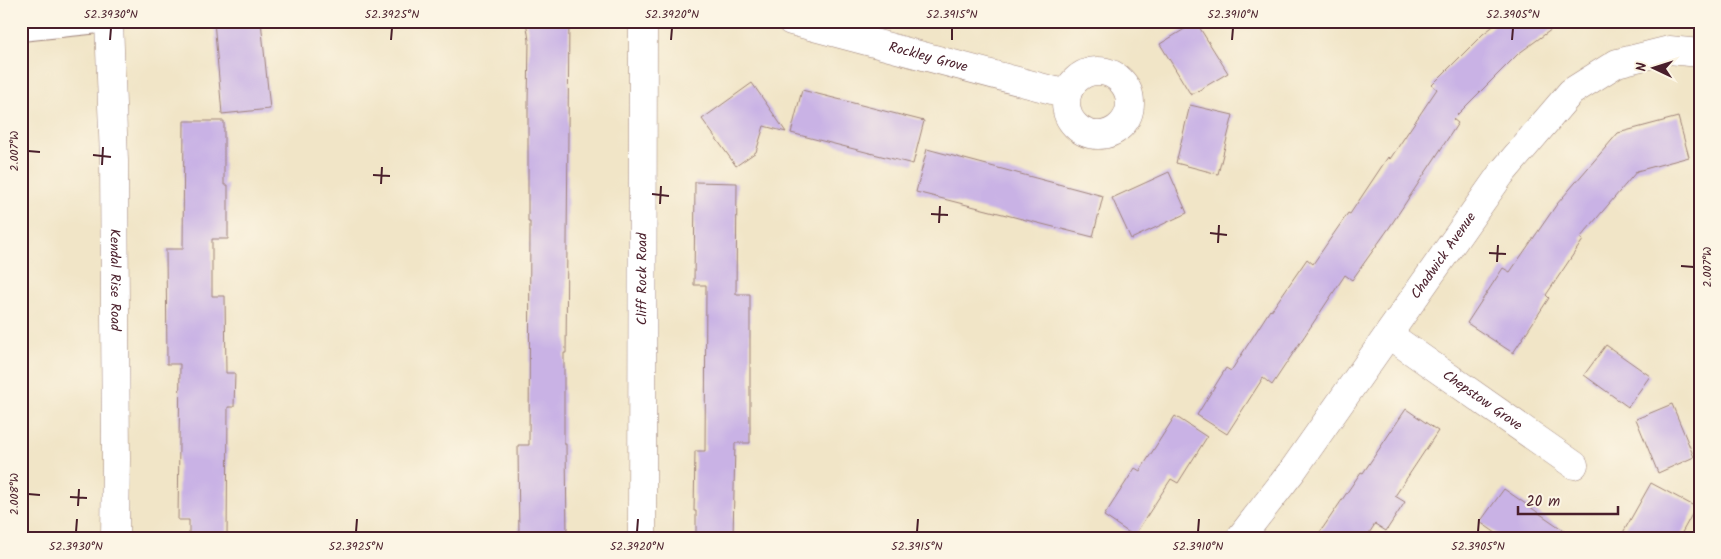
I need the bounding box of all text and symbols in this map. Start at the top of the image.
text: 52.3930°N [84,5,138,24]
text: 52.3925°N [365,5,419,24]
text: 52.3920°N [645,5,699,24]
text: 52.3915°N [926,5,978,24]
text: 52.3910°N [1208,5,1258,24]
text: 52.3905°N [1486,5,1540,24]
street label: Rockley Grove [886,36,971,78]
north arrow [1628,42,1678,92]
text: N [1631,62,1653,72]
text: 2.007°W [5,131,24,171]
street label: Chadwick Avenue [1405,207,1482,304]
street label: Kendal Rise Road [103,229,126,332]
street label: Cliff Rock Road [631,232,654,325]
text: 2.007°W [1698,247,1717,287]
street label: Chepstow Grove [1438,365,1527,437]
text: 2.008°W [5,473,24,515]
scale bar [1518,484,1618,516]
text: 20 m [1526,490,1560,514]
text: 52.3930°N [49,537,103,556]
text: 52.3925°N [329,537,383,556]
text: 52.3920°N [610,537,664,556]
text: 52.3915°N [891,537,943,556]
text: 52.3910°N [1173,537,1223,556]
text: 52.3905°N [1451,537,1505,556]

